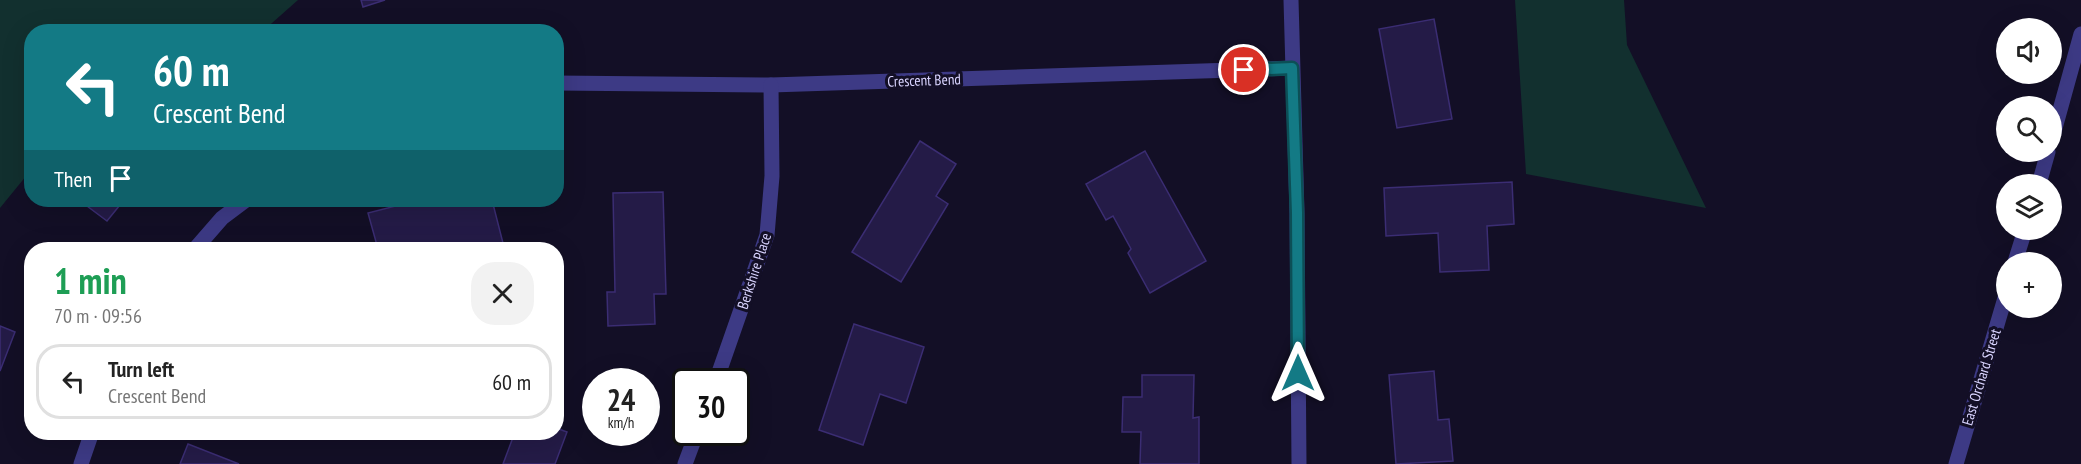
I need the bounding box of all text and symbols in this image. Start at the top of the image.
map controls [1996,18,2062,318]
button: sound [1996,18,2062,84]
text: 60 m [153,43,230,98]
pin [1218,44,1269,95]
icon: left [54,48,132,126]
icon: arrive [1227,53,1260,86]
street label: Crescent Bend [887,69,961,91]
text: Crescent Bend [153,96,285,130]
button: search [1996,96,2062,162]
icon: arrive [104,162,137,195]
text: Then [54,165,92,193]
button: layers [1996,174,2062,240]
street label: Berkshire Place [733,230,775,312]
button: + [1996,252,2062,318]
text: 1 min [54,257,127,304]
button: close [471,262,534,325]
text: 70 m · 09:56 [54,303,142,329]
street label: East Orchard Street [1957,326,2005,428]
position arrow [1266,341,1330,405]
text: Turn left [108,355,174,383]
icon: left [57,365,90,398]
text: 60 m [492,368,531,396]
speed limit sign: 30 [672,368,750,446]
text: 24 [607,380,635,419]
text: Crescent Bend [108,383,206,409]
text: km/h [608,413,634,432]

